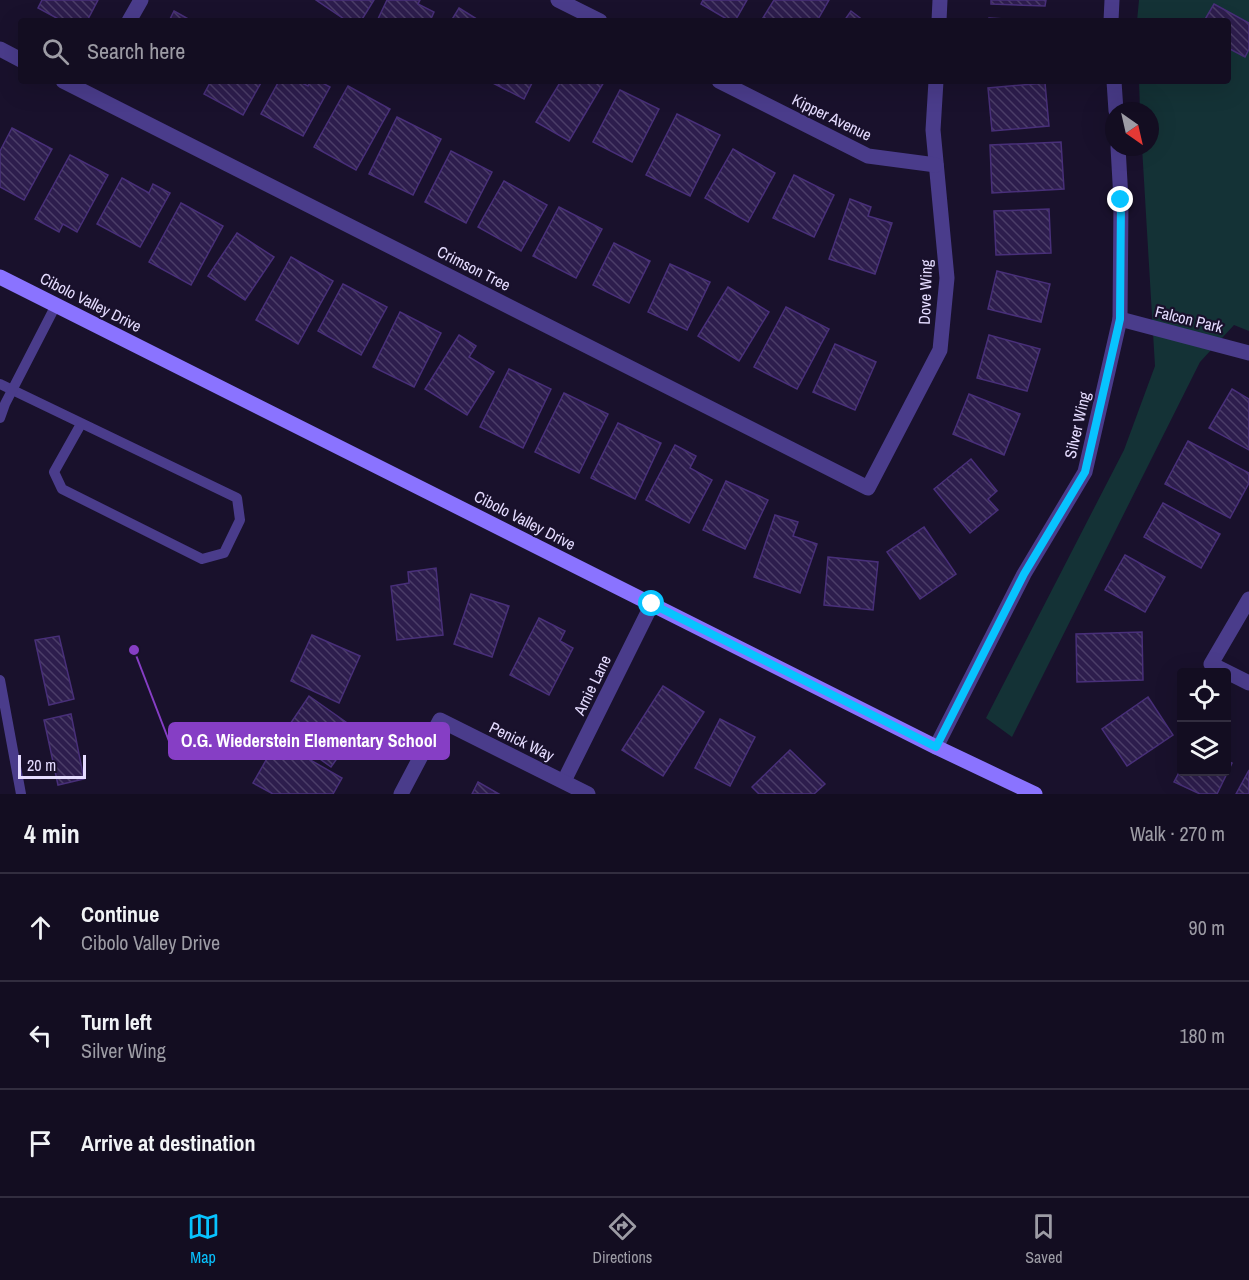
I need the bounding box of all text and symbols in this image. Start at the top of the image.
search box [18,18,1231,84]
icon: search [39,35,72,68]
text: Search here [87,36,185,66]
street label: Kipper Avenue [789,88,875,146]
north arrow [1105,102,1159,156]
route end [1107,186,1133,212]
street label: Crimson Tree [434,240,514,296]
street label: Dove Wing [913,258,937,325]
street label: Cibolo Valley Drive [36,267,146,337]
street label: Falcon Park [1153,300,1226,338]
street label: Silver Wing [1059,389,1096,461]
street label: Cibolo Valley Drive [470,485,580,555]
route start [638,590,664,616]
street label: Arnie Lane [568,651,616,720]
map controls [1177,668,1231,776]
button: locate [1177,668,1231,722]
street label: Penick Way [486,716,558,766]
button: layers [1177,722,1231,776]
callout: O.G. Wiederstein Elementary School [169,723,449,759]
text: O.G. Wiederstein Elementary School [181,728,437,753]
scale bar [18,752,86,780]
text: 20 m [27,754,56,776]
text: 4 min [24,816,80,851]
text: Walk · 270 m [1130,820,1225,847]
text: Continue [81,899,159,929]
icon: ahead [24,911,57,944]
text: 90 m [1189,914,1225,941]
text: Cibolo Valley Drive [81,929,220,956]
text: Turn left [81,1007,152,1037]
icon: left [24,1019,57,1052]
text: 180 m [1179,1022,1225,1049]
text: Silver Wing [81,1037,166,1064]
icon: arrive [24,1127,57,1160]
text: Arrive at destination [81,1128,255,1158]
tab: Map [187,1210,220,1268]
tab: Directions [593,1210,652,1268]
tab: Saved [1025,1210,1063,1268]

